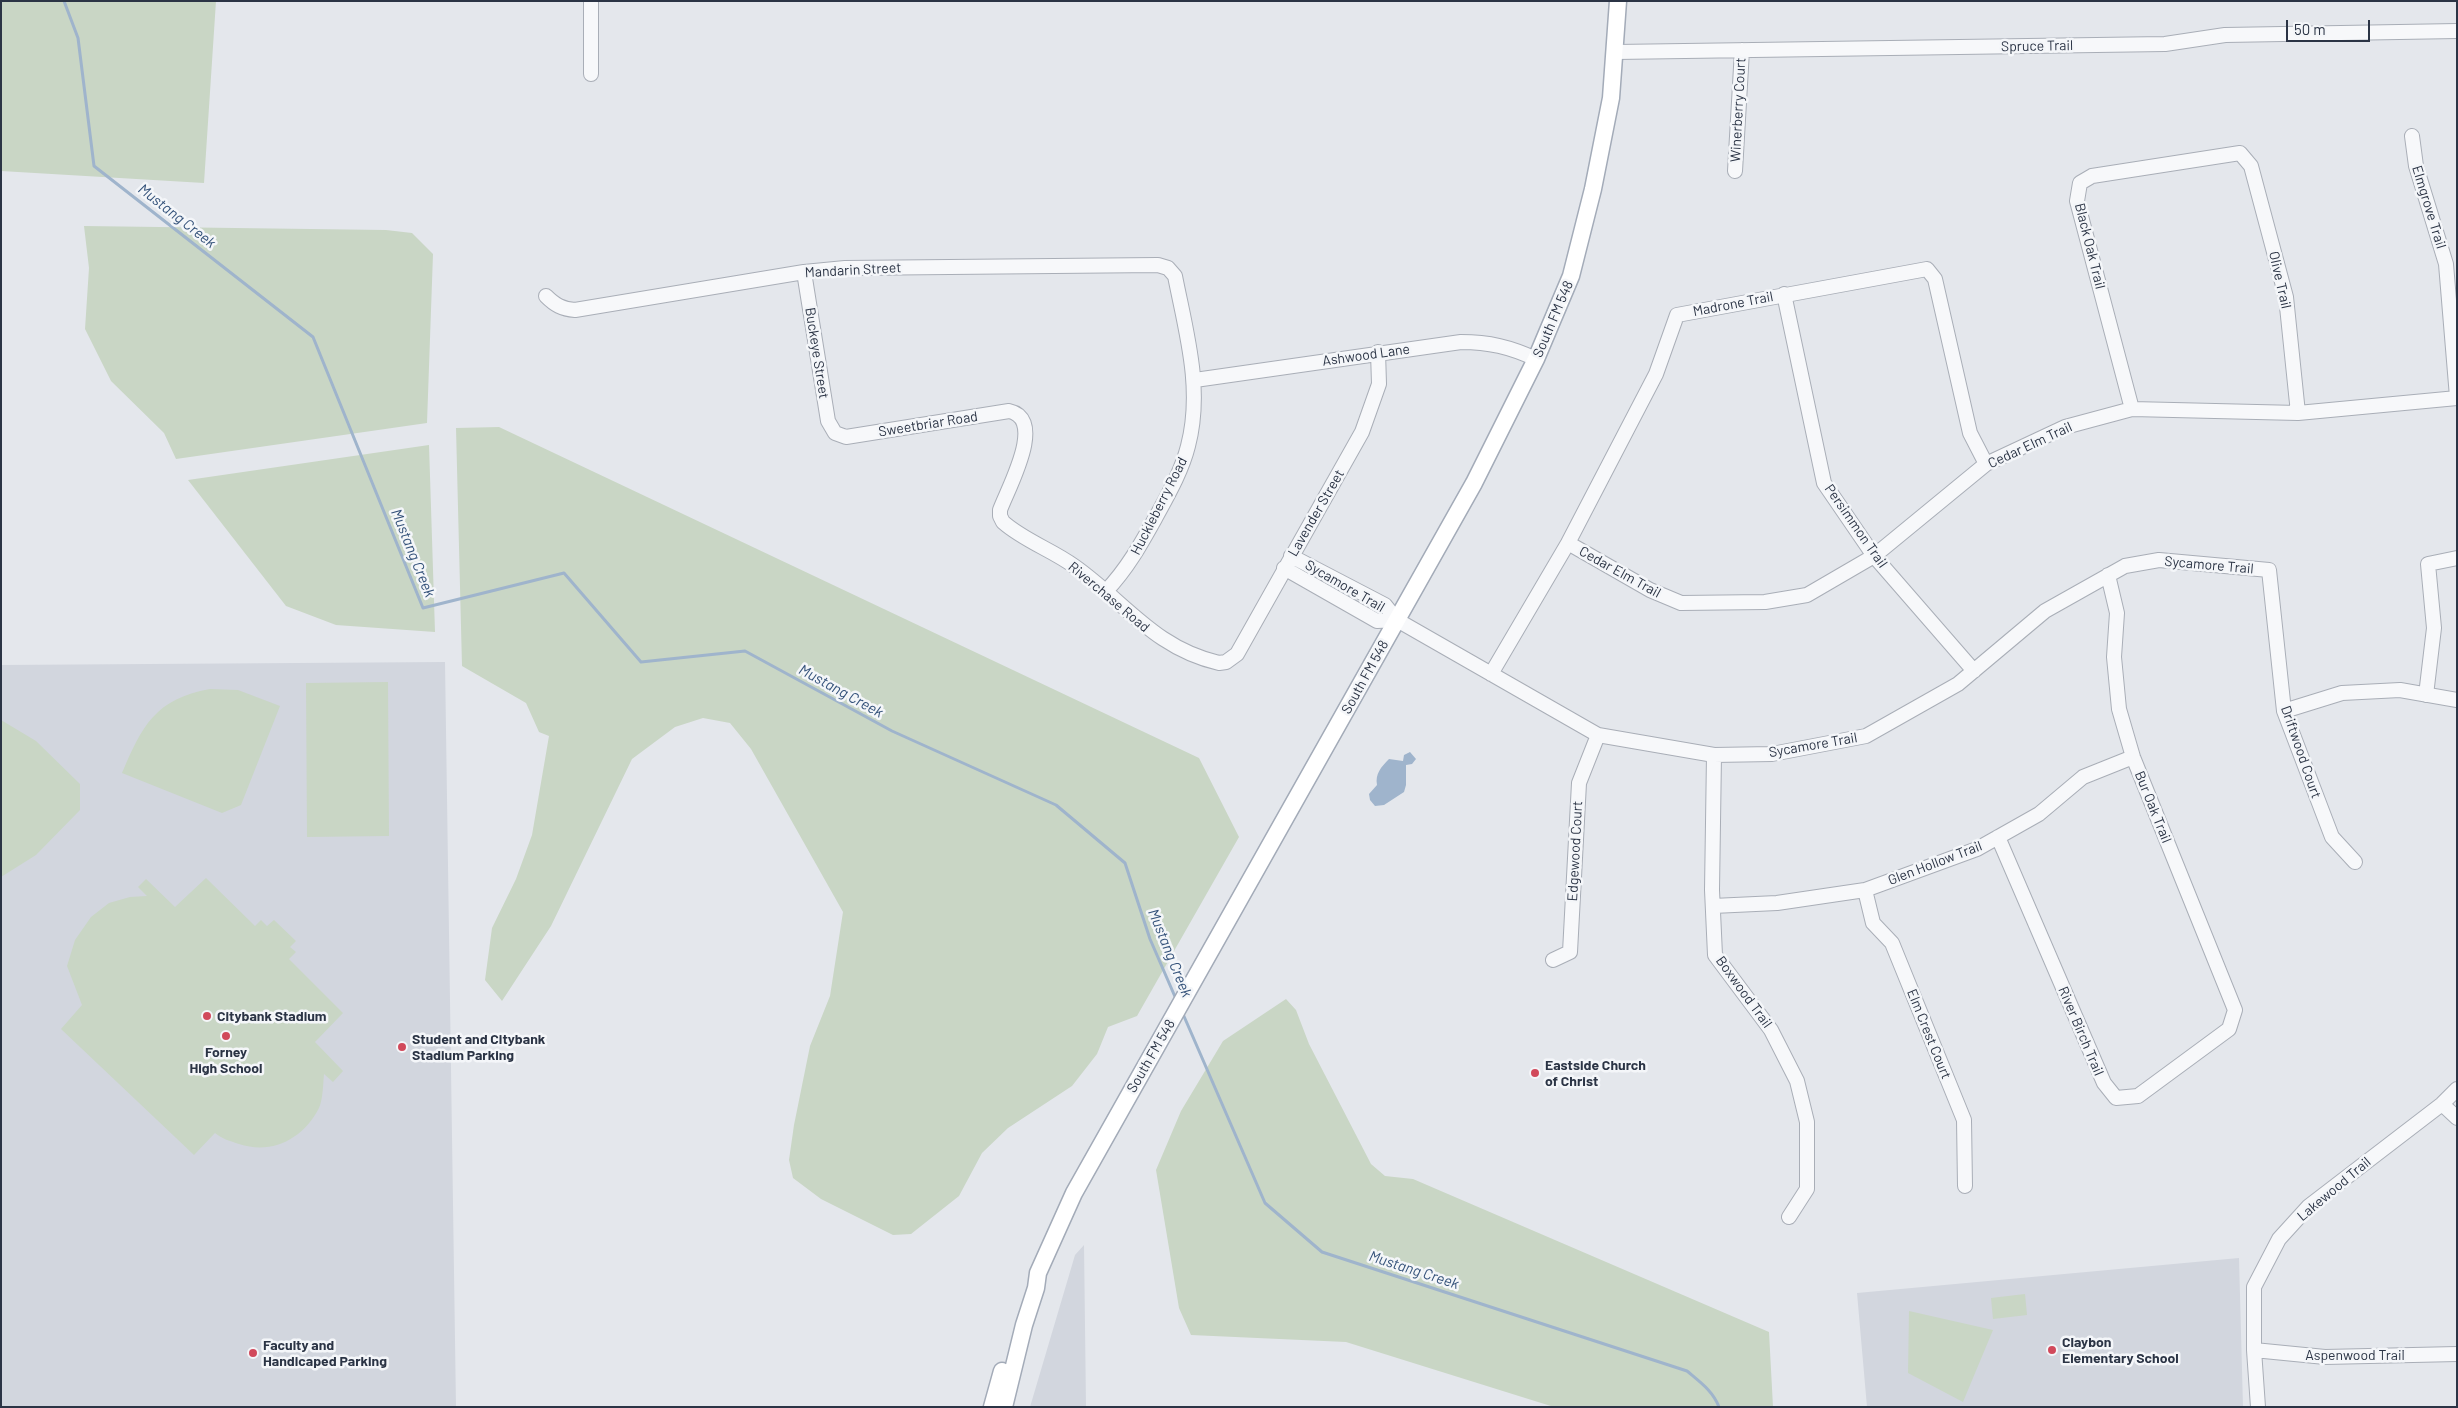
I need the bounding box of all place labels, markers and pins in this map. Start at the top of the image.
place label: Citybank Stadium [217,1008,327,1024]
marker: Citybank Stadium [201,1010,213,1022]
marker: Forney High School [220,1030,232,1042]
place label: Student and Citybank Stadium Parking [412,1031,545,1064]
marker: Student and Citybank Stadium Parking [396,1041,408,1053]
place label: Forney High School [189,1044,263,1076]
place label: Eastside Church of Christ [1545,1057,1646,1090]
marker: Eastside Church of Christ [1529,1067,1541,1079]
place label: Claybon Elementary School [2062,1334,2179,1366]
place label: Faculty and Handicaped Parking [263,1337,387,1370]
marker: Claybon Elementary School [2046,1344,2058,1356]
marker: Faculty and Handicaped Parking [247,1347,259,1359]

